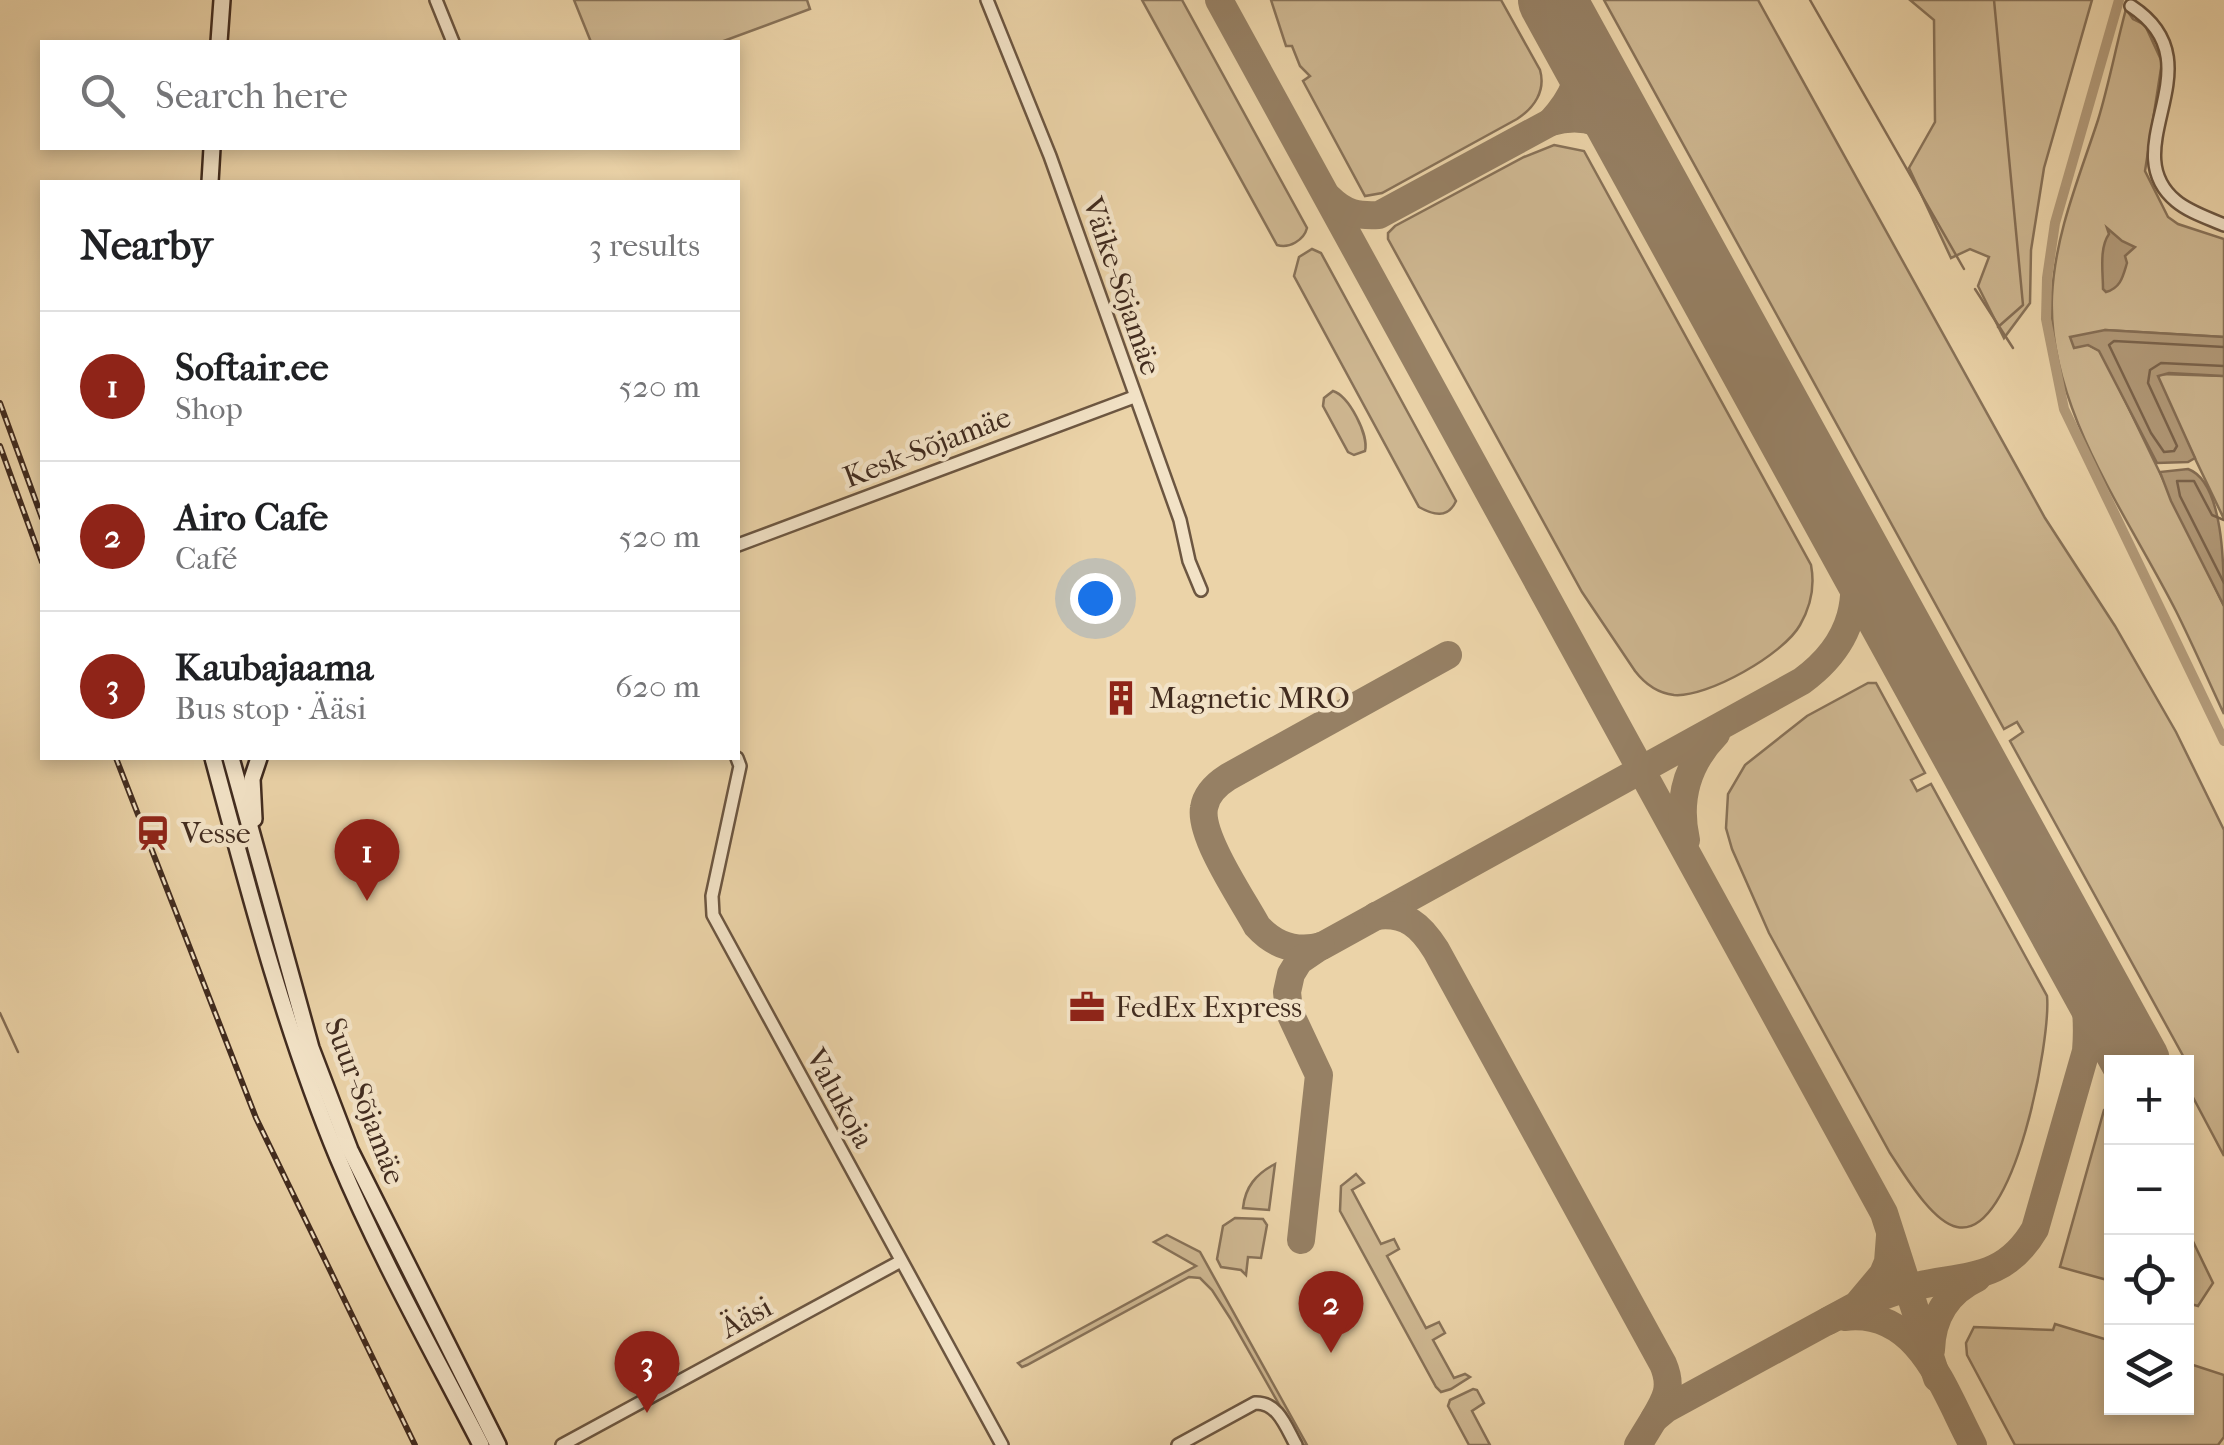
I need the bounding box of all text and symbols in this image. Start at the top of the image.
search box [40,40,740,150]
icon: search [75,68,130,123]
text: Search here [155,73,348,118]
street label: Väike-Sõjamäe [1074,192,1168,380]
text: Nearby [80,221,212,270]
text: 3 results [589,227,700,264]
text: Softair.ee [175,345,328,390]
text: 1 [107,368,118,405]
text: 520 m [619,368,700,405]
text: Shop [175,390,243,427]
street label: Kesk-Sõjamäe [839,399,1016,495]
text: Airo Cafe [175,495,328,540]
text: 2 [104,518,121,555]
text: 520 m [619,518,700,555]
text: Café [175,540,237,577]
your location [1070,573,1121,624]
text: Kaubajaama [175,645,373,690]
text: 3 [106,668,119,705]
text: 620 m [615,668,700,705]
building icon: Magnetic MRO [1102,679,1140,717]
place label: Magnetic MRO [1149,681,1350,716]
text: Bus stop · Ääsi [175,690,366,727]
station icon: Vesse [134,814,172,852]
place label: Vesse [180,816,251,851]
pin: 1 [334,818,400,901]
office icon: FedEx Express [1068,988,1106,1026]
place label: FedEx Express [1115,990,1302,1025]
street label: Suur-Sõjamäe [317,1013,412,1190]
street label: Valukoja [798,1042,882,1155]
map controls [2104,1055,2194,1415]
button: + [2104,1055,2194,1145]
button: − [2104,1145,2194,1235]
button: locate [2104,1235,2194,1325]
pin: 2 [1298,1270,1364,1353]
street label: Ääsi [714,1289,778,1346]
button: layers [2104,1325,2194,1415]
pin: 3 [614,1330,680,1413]

